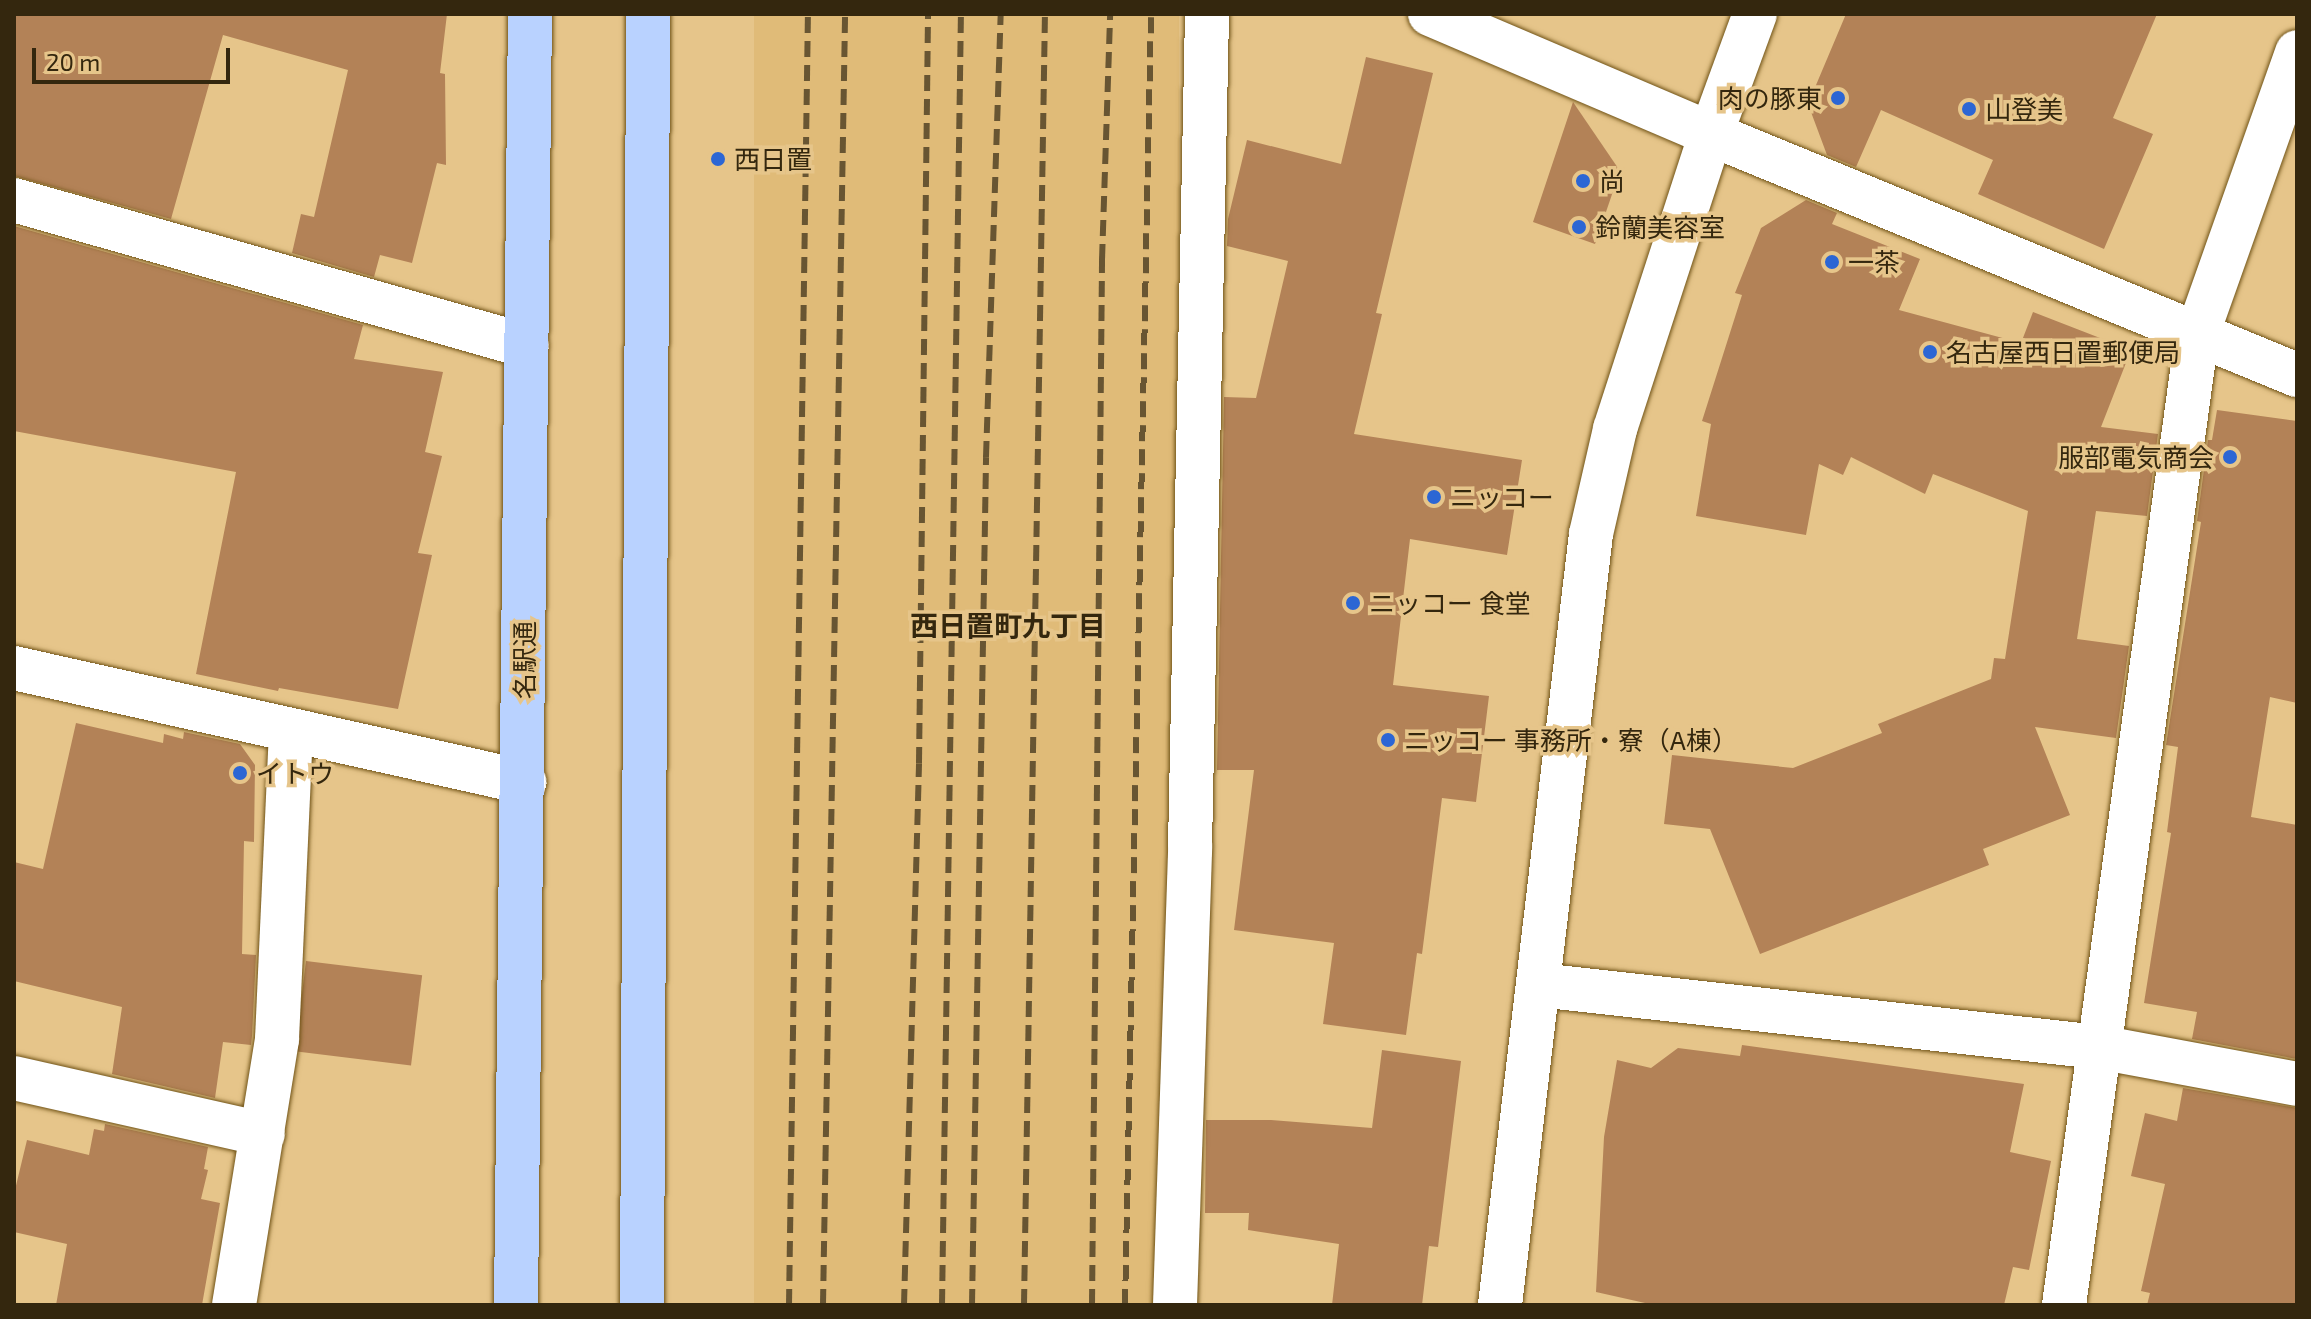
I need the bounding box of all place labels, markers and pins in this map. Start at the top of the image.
place label: 肉の豚東 [1718,82,1822,114]
marker: 肉の豚東 [1829,89,1847,107]
place label: 山登美 [1985,93,2063,125]
marker: 山登美 [1960,100,1978,118]
place label: 西日置 [734,143,812,175]
marker: 西日置 [709,150,727,168]
place label: 尚 [1599,165,1625,197]
marker: 尚 [1574,172,1592,190]
place label: 鈴蘭美容室 [1595,211,1725,243]
marker: 鈴蘭美容室 [1570,218,1588,236]
place label: 一茶 [1848,246,1900,278]
marker: 一茶 [1823,253,1841,271]
place label: 名古屋西日置郵便局 [1946,336,2180,368]
marker: 名古屋西日置郵便局 [1921,343,1939,361]
place label: 服部電気商会 [2058,441,2214,473]
marker: 服部電気商会 [2221,448,2239,466]
place label: ニッコー [1450,481,1554,513]
marker: ニッコー [1425,488,1443,506]
place label: ニッコー 食堂 [1369,587,1531,619]
marker: ニッコー 食堂 [1344,594,1362,612]
place label: ニッコー 事務所・寮（A棟） [1404,724,1738,756]
marker: ニッコー 事務所・寮（A棟） [1379,731,1397,749]
place label: イトウ [256,757,334,789]
marker: イトウ [231,764,249,782]

